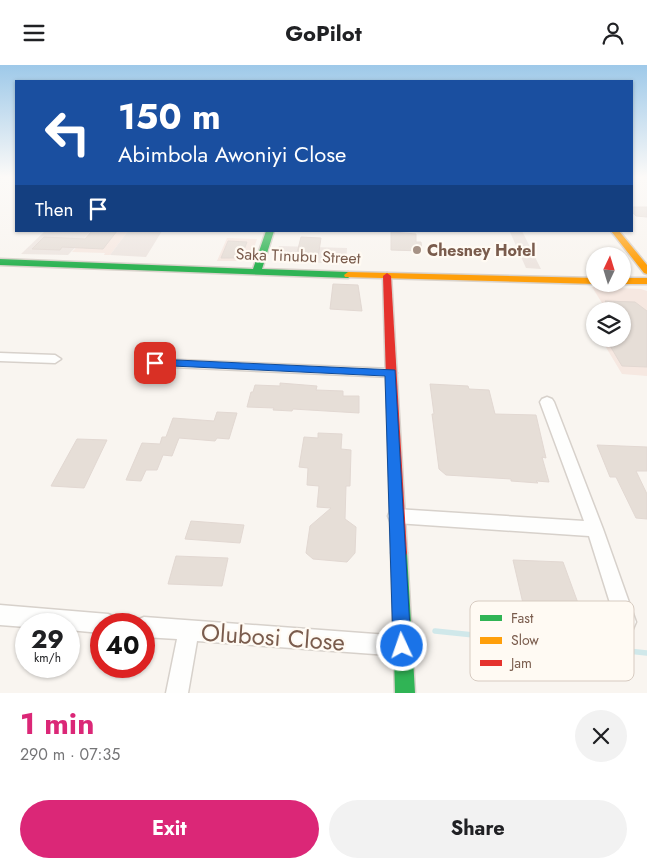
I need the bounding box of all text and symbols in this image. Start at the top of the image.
text: GoPilot [285,17,362,49]
icon: menu [20,19,48,47]
icon: person [599,19,627,47]
text: 150 m [118,92,221,142]
icon: left [35,100,100,165]
text: Abimbola Awoniyi Close [118,138,346,170]
icon: arrive [84,195,112,223]
text: Then [35,196,74,223]
place label: Chesney Hotel [427,239,536,262]
street label: Saka Tinubu Street [235,242,361,270]
marker: Chesney Hotel [411,244,423,256]
north arrow [586,247,631,293]
map controls [586,247,631,347]
button: layers [586,302,631,347]
pin [134,342,176,384]
icon: arrive [141,349,169,377]
legend [470,601,634,681]
text: Fast [511,608,534,628]
speed limit sign: 40 [90,613,155,678]
street label: Olubosi Close [200,615,346,659]
position arrow [375,619,427,671]
text: 29 [31,621,64,657]
text: Slow [511,630,539,650]
text: km/h [34,649,61,667]
text: Jam [509,653,532,673]
text: 1 min [20,702,94,745]
button: close [575,710,627,762]
text: 290 m · 07:35 [20,743,120,766]
button: Exit [20,800,319,858]
button: Share [329,800,627,858]

